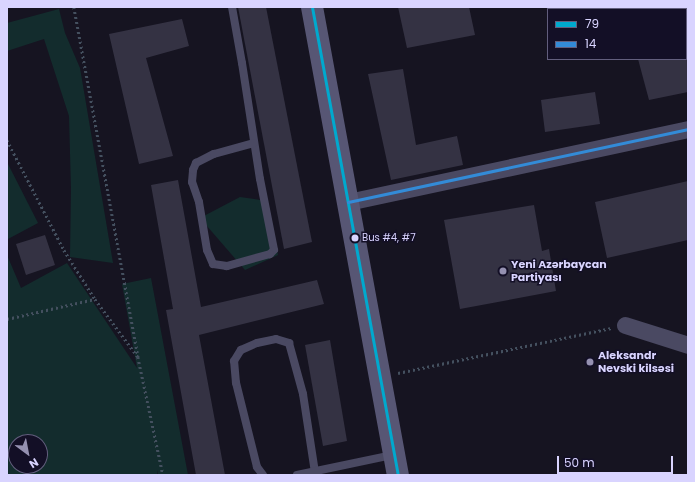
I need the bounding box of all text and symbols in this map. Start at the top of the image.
legend [547,8,687,60]
text: 79 [585,15,599,32]
text: 14 [585,35,596,52]
place label: Bus #4, #7 [362,232,416,244]
marker: Bus #4, #7 [350,233,360,243]
place label: Yeni Azərbaycan Partiyası [511,258,607,284]
marker: Yeni Azərbaycan Partiyası [498,266,508,276]
place label: Aleksandr Nevski kilsəsi [598,349,674,375]
marker: Aleksandr Nevski kilsəsi [585,357,595,367]
north arrow [8,434,48,474]
scale bar [559,448,675,474]
text: N [26,454,42,472]
text: 50 m [564,454,595,471]

